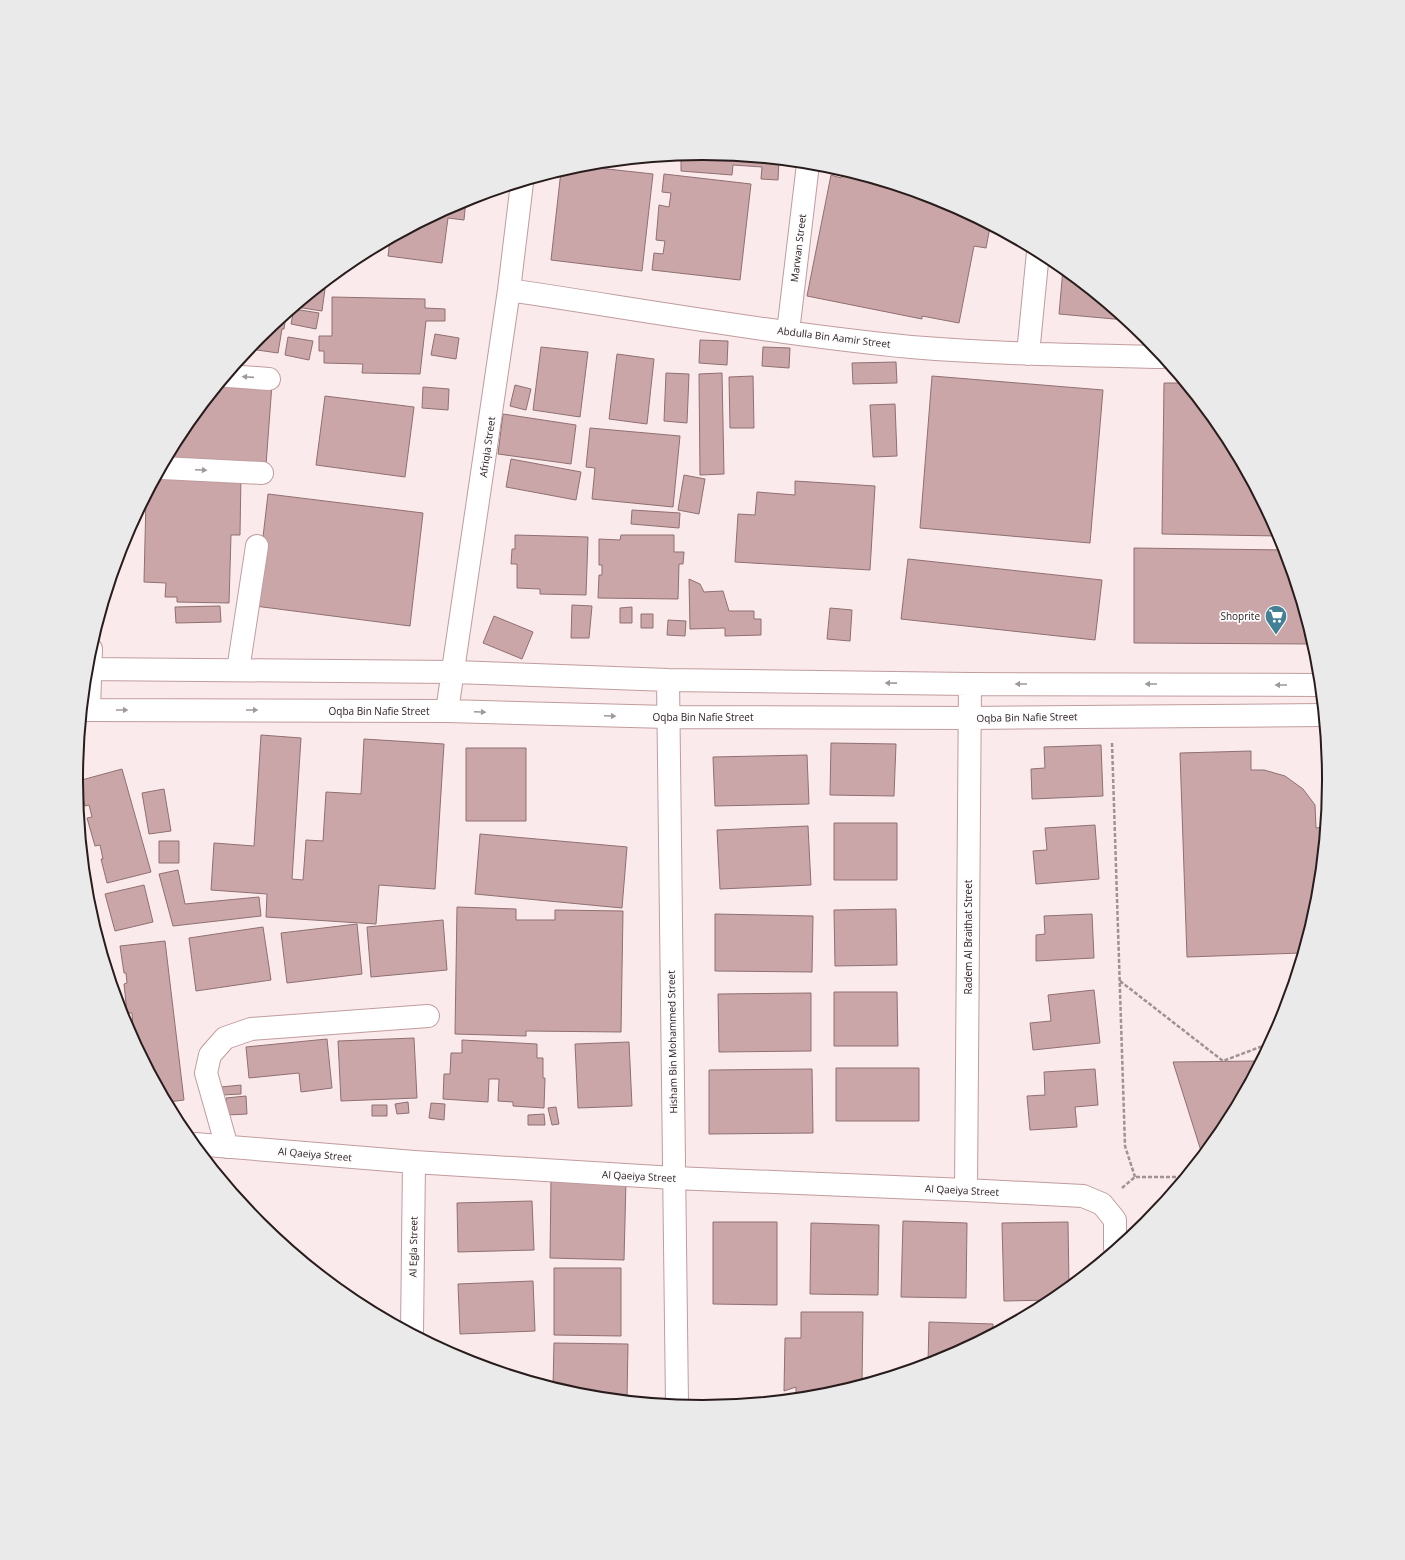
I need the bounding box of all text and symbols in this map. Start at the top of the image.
street label: Marwan Street [787,213,809,283]
street label: Abdulla Bin Aamir Street [777,323,892,351]
one-way arrow [242,374,254,381]
street label: Afriqia Street [476,415,498,478]
one-way arrow [195,467,207,474]
supermarket icon: Shoprite [1263,603,1289,636]
place label: Shoprite [1220,609,1260,623]
one-way arrow [884,680,897,686]
one-way arrow [1014,681,1027,687]
one-way arrow [1144,681,1157,687]
one-way arrow [1274,682,1287,688]
street label: Oqba Bin Nafie Street [328,704,430,718]
one-way arrow [116,707,129,713]
one-way arrow [246,707,259,713]
one-way arrow [474,709,487,715]
street label: Oqba Bin Nafie Street [976,709,1078,725]
street label: Oqba Bin Nafie Street [652,710,754,724]
one-way arrow [604,713,617,719]
street label: Radem Al Braithat Street [961,879,975,994]
street label: Hisham Bin Mohammed Street [664,970,680,1114]
street label: Al Qaeiya Street [278,1144,353,1164]
street label: Al Qaeiya Street [602,1167,677,1185]
street label: Al Qaeiya Street [925,1181,1000,1199]
street label: Al Egla Street [405,1216,421,1278]

